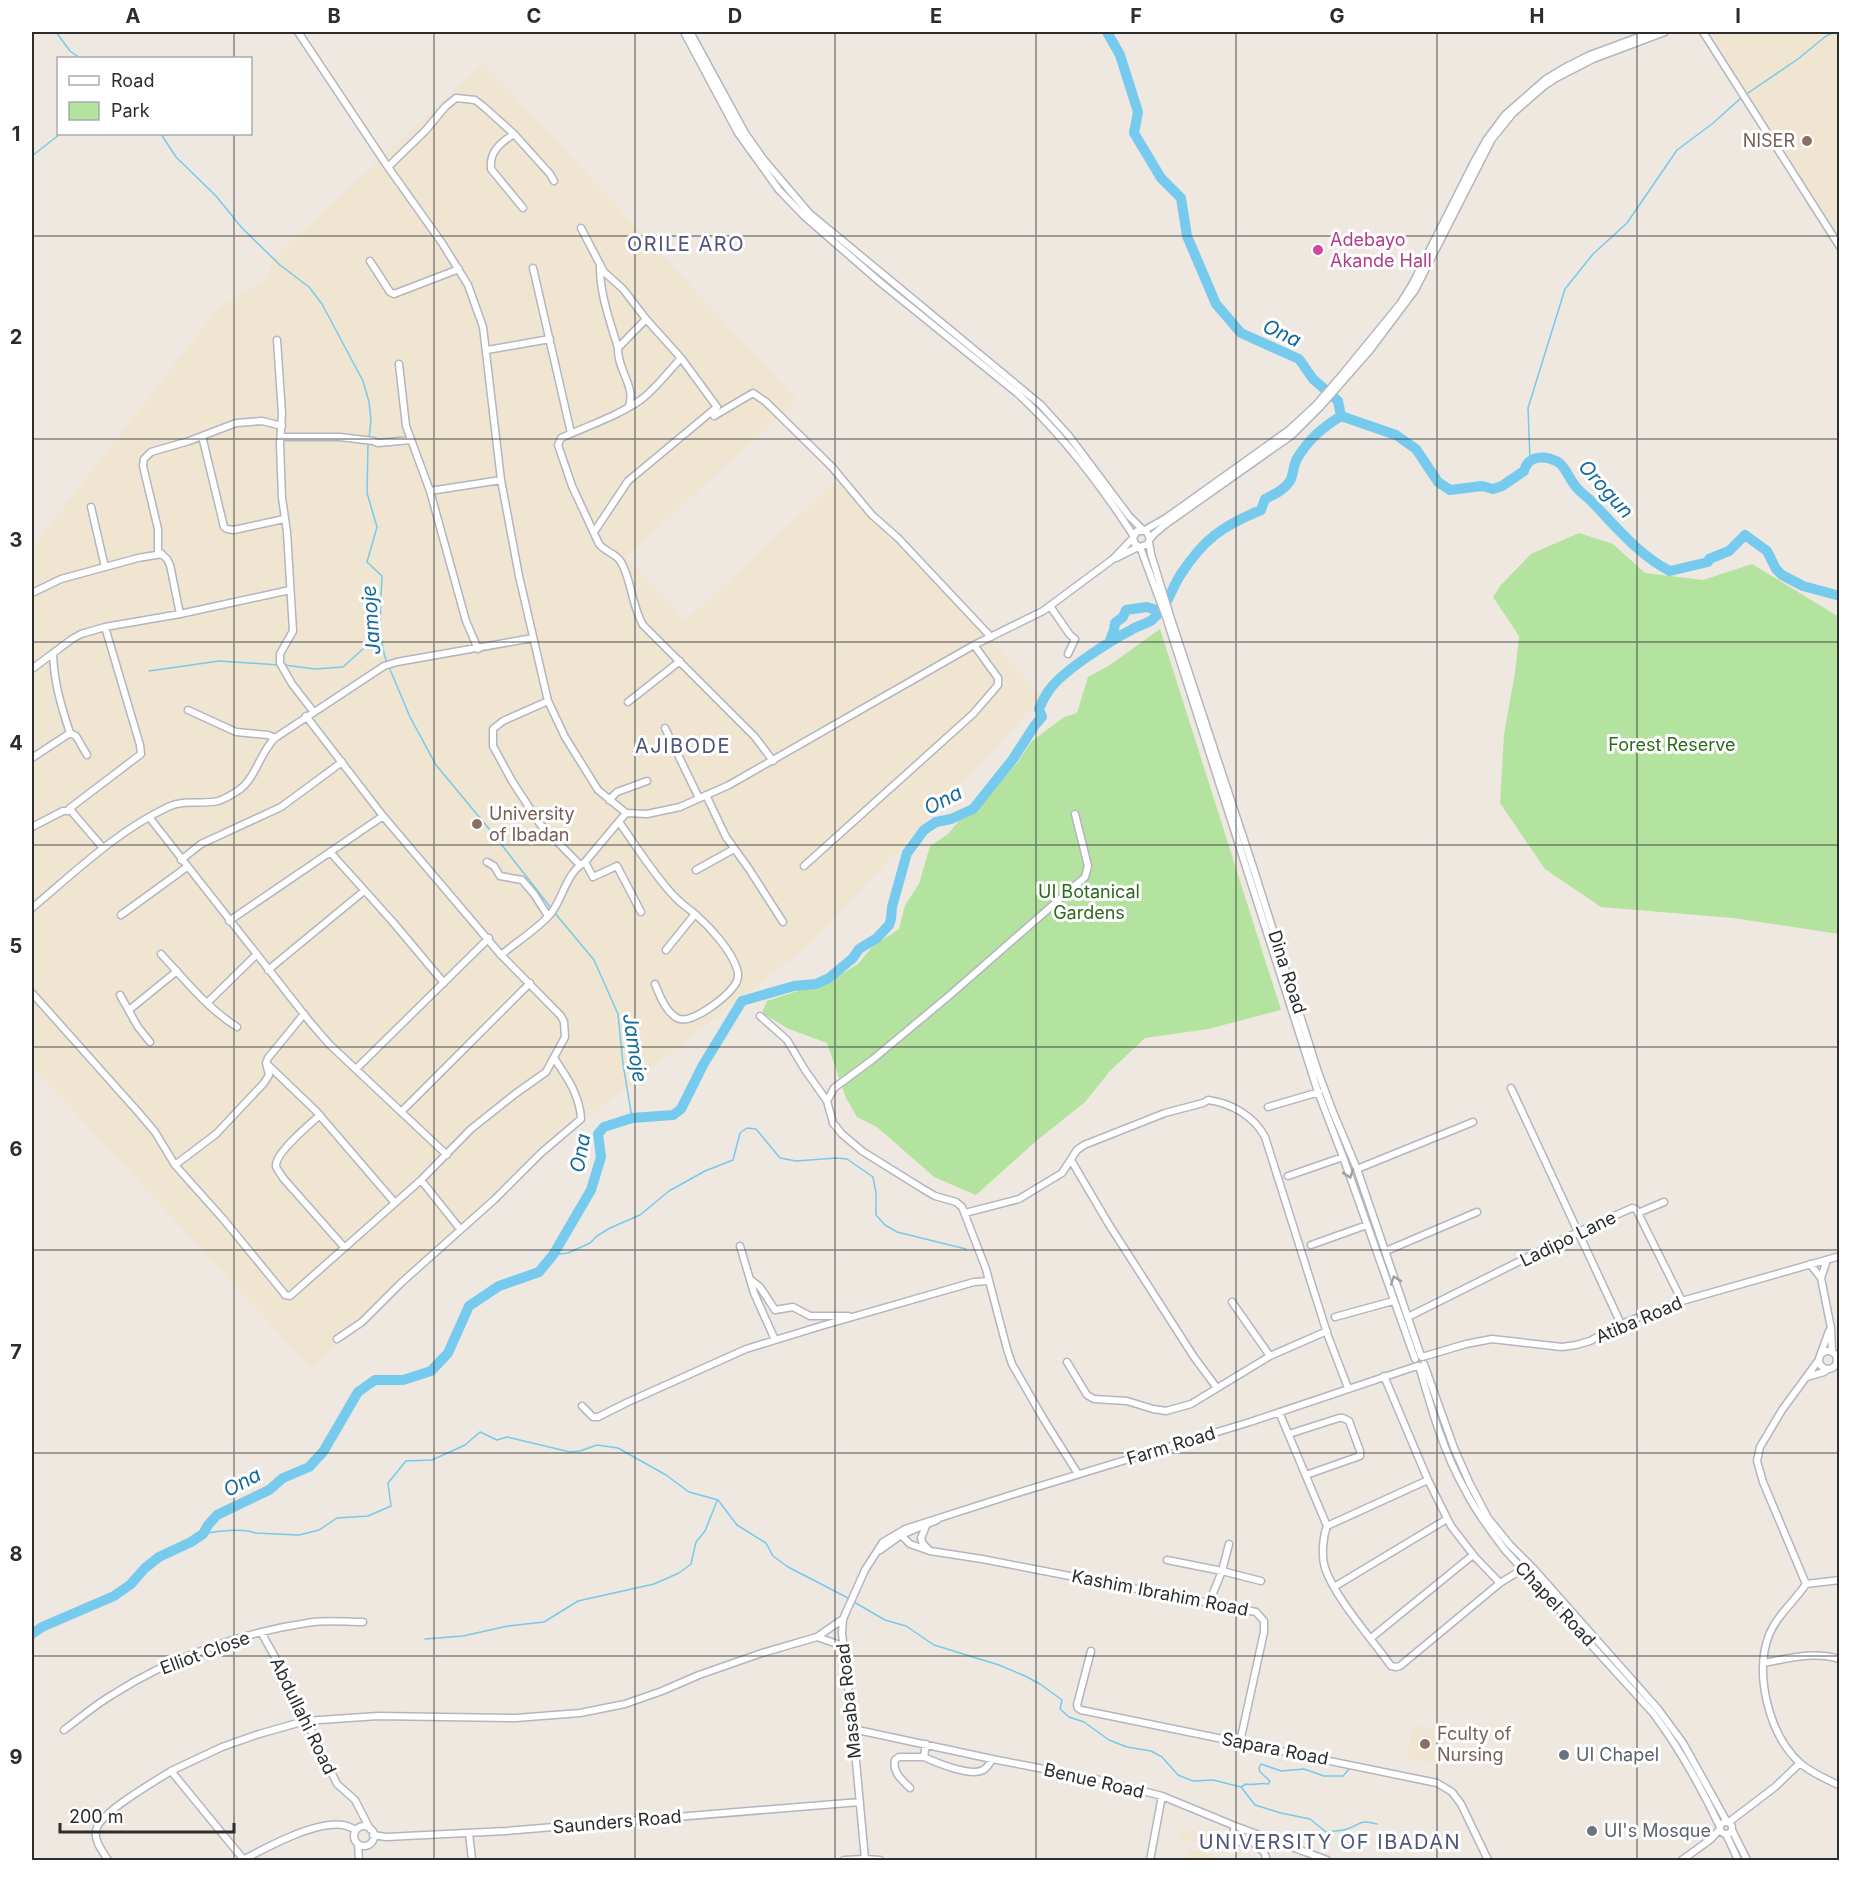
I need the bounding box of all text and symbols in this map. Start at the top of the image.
text: A [126,4,141,28]
text: B [327,4,341,28]
text: C [527,4,541,28]
text: D [728,4,742,28]
text: E [930,4,942,28]
text: F [1130,4,1142,28]
text: G [1329,4,1345,28]
text: H [1530,4,1544,28]
text: I [1735,4,1741,28]
legend [57,57,252,135]
text: Road [111,70,154,91]
text: Park [111,100,150,121]
text: 1 [12,122,20,146]
place label: NISER [1743,130,1795,151]
marker: NISER [1800,134,1814,148]
place label: Adebayo Akande Hall [1330,229,1432,271]
district label: ORILE ARO [627,232,745,256]
marker: Adebayo Akande Hall [1311,243,1325,257]
water label: Ona [1259,314,1305,352]
text: 2 [10,325,22,349]
water label: Orogun [1574,455,1638,523]
text: 3 [10,528,22,552]
water label: Jamoje [357,584,385,656]
text: 4 [9,731,23,755]
district label: AJIBODE [635,734,731,758]
park label: Forest Reserve [1608,734,1736,755]
water label: Ona [920,780,966,820]
place label: University of Ibadan [489,803,575,845]
marker: University of Ibadan [470,817,484,831]
park label: UI Botanical Gardens [1038,881,1140,923]
street label: Dina Road [1264,927,1311,1016]
text: 5 [10,934,22,958]
water label: Jamoje [618,1012,652,1084]
water label: Ona [565,1132,595,1174]
text: 6 [10,1137,23,1161]
one-way arrow [1342,1168,1355,1179]
street label: Ladipo Lane [1516,1206,1619,1271]
one-way arrow [1390,1275,1403,1286]
street label: Atiba Road [1592,1292,1685,1347]
text: 7 [10,1340,22,1364]
street label: Farm Road [1124,1422,1218,1469]
water label: Ona [219,1462,265,1502]
text: 8 [9,1542,23,1566]
street label: Chapel Road [1511,1557,1600,1650]
street label: Kashim Ibrahim Road [1070,1565,1250,1620]
street label: Elliot Close [157,1627,253,1678]
street label: Masaba Road [832,1642,865,1760]
street label: Abdullahi Road [266,1654,341,1778]
place label: Fculty of Nursing [1437,1723,1512,1765]
street label: Sapara Road [1220,1728,1330,1769]
marker: Fculty of Nursing [1418,1737,1432,1751]
place label: UI Chapel [1576,1744,1659,1765]
text: 9 [10,1745,23,1769]
marker: UI Chapel [1557,1748,1571,1762]
street label: Benue Road [1042,1759,1146,1802]
scale bar [60,1796,234,1834]
street label: Saunders Road [552,1805,682,1838]
text: 200 m [69,1806,124,1827]
place label: UI's Mosque [1604,1820,1711,1841]
marker: UI's Mosque [1585,1824,1599,1838]
district label: UNIVERSITY OF IBADAN [1199,1830,1461,1854]

